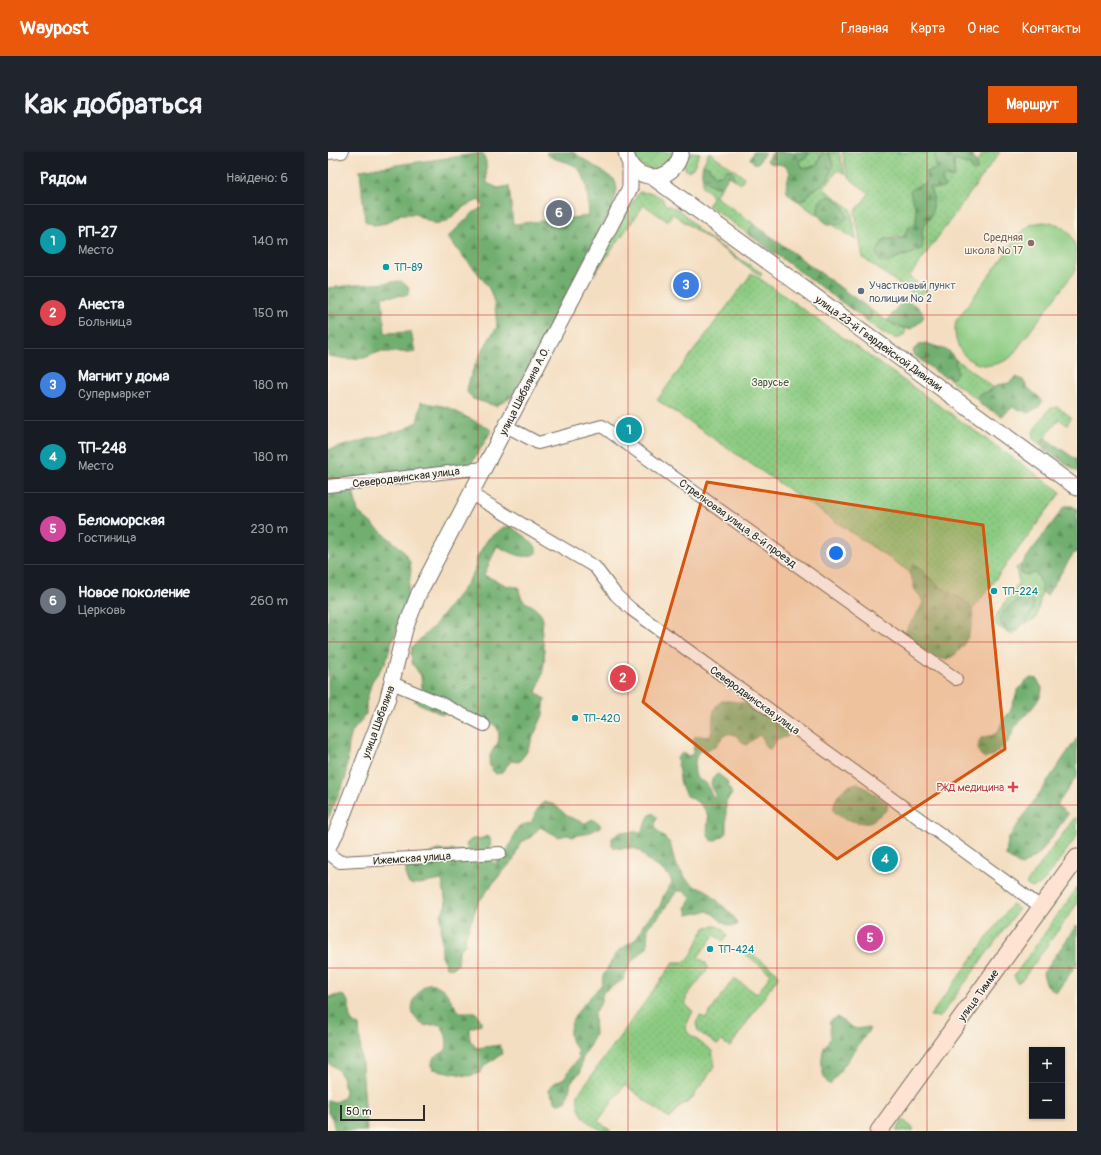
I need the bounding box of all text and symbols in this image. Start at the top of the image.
text: Waypost [20,16,89,40]
text: Главная [841,20,888,37]
text: Карта [910,20,945,37]
text: О нас [967,20,1000,37]
text: Контакты [1022,20,1081,37]
button: Маршрут [988,86,1077,123]
text: Как добраться [24,87,202,122]
text: Рядом [40,168,87,189]
text: Найдено: 6 [226,170,288,186]
pin: 6 [546,198,572,228]
text: РП-27 [78,223,117,242]
place label: Средняя школа № 17 [964,231,1023,257]
text: 1 [50,233,56,249]
text: 140 m [252,233,288,249]
marker: Средняя школа № 17 [1026,238,1036,248]
text: Место [78,242,114,258]
place label: ТП-89 [394,261,423,274]
marker: ТП-89 [381,262,391,272]
pin: 3 [673,270,699,300]
place label: Участковый пункт полиции № 2 [869,279,956,305]
marker: Участковый пункт полиции № 2 [856,286,866,296]
street label: улица 23-й Гвардейской Дивизии [812,292,945,394]
text: Анеста [78,295,124,314]
text: 2 [49,305,57,321]
text: 150 m [253,305,288,321]
text: Больница [78,314,132,330]
street label: улица Шабалина А.О. [496,345,552,439]
text: Магнит у дома [78,367,169,386]
park label: Зарусье [751,376,789,389]
text: 3 [49,377,57,393]
text: 180 m [253,377,288,393]
text: Супермаркет [78,386,151,402]
pin: 1 [616,415,642,445]
text: ТП-248 [78,439,126,458]
text: 4 [49,449,57,465]
text: 180 m [253,449,288,465]
text: Место [78,458,114,474]
street label: Северодвинская улица [352,464,460,491]
street label: Стрелковая улица, 8-й проезд [676,476,799,571]
text: Беломорская [78,511,165,530]
text: 5 [49,521,57,537]
text: 230 m [251,521,288,537]
text: Гостиница [78,530,136,546]
your location [826,543,846,563]
text: Новое поколение [78,583,190,602]
place label: ТП-224 [1002,585,1039,598]
marker: ТП-224 [989,586,999,596]
text: 6 [49,593,57,609]
text: 260 m [250,593,288,609]
text: Церковь [78,602,126,618]
pin: 2 [610,663,636,693]
street label: Северодвинская улица [707,663,802,737]
street label: улица Шабалина [359,684,398,761]
place label: ТП-420 [583,712,620,725]
marker: ТП-420 [570,713,580,723]
place label: РЖД медицина [936,781,1004,794]
marker: РЖД медицина [1007,781,1019,793]
pin: 4 [872,844,898,874]
street label: Ижемская улица [373,849,451,868]
pin: 5 [857,923,883,953]
place label: ТП-424 [718,943,755,956]
marker: ТП-424 [705,944,715,954]
street label: улица Тимме [955,966,1002,1024]
map controls [1029,1047,1065,1119]
button: + [1029,1047,1065,1083]
button: − [1029,1083,1065,1119]
scale bar [340,1103,425,1122]
text: 50 m [346,1105,372,1118]

